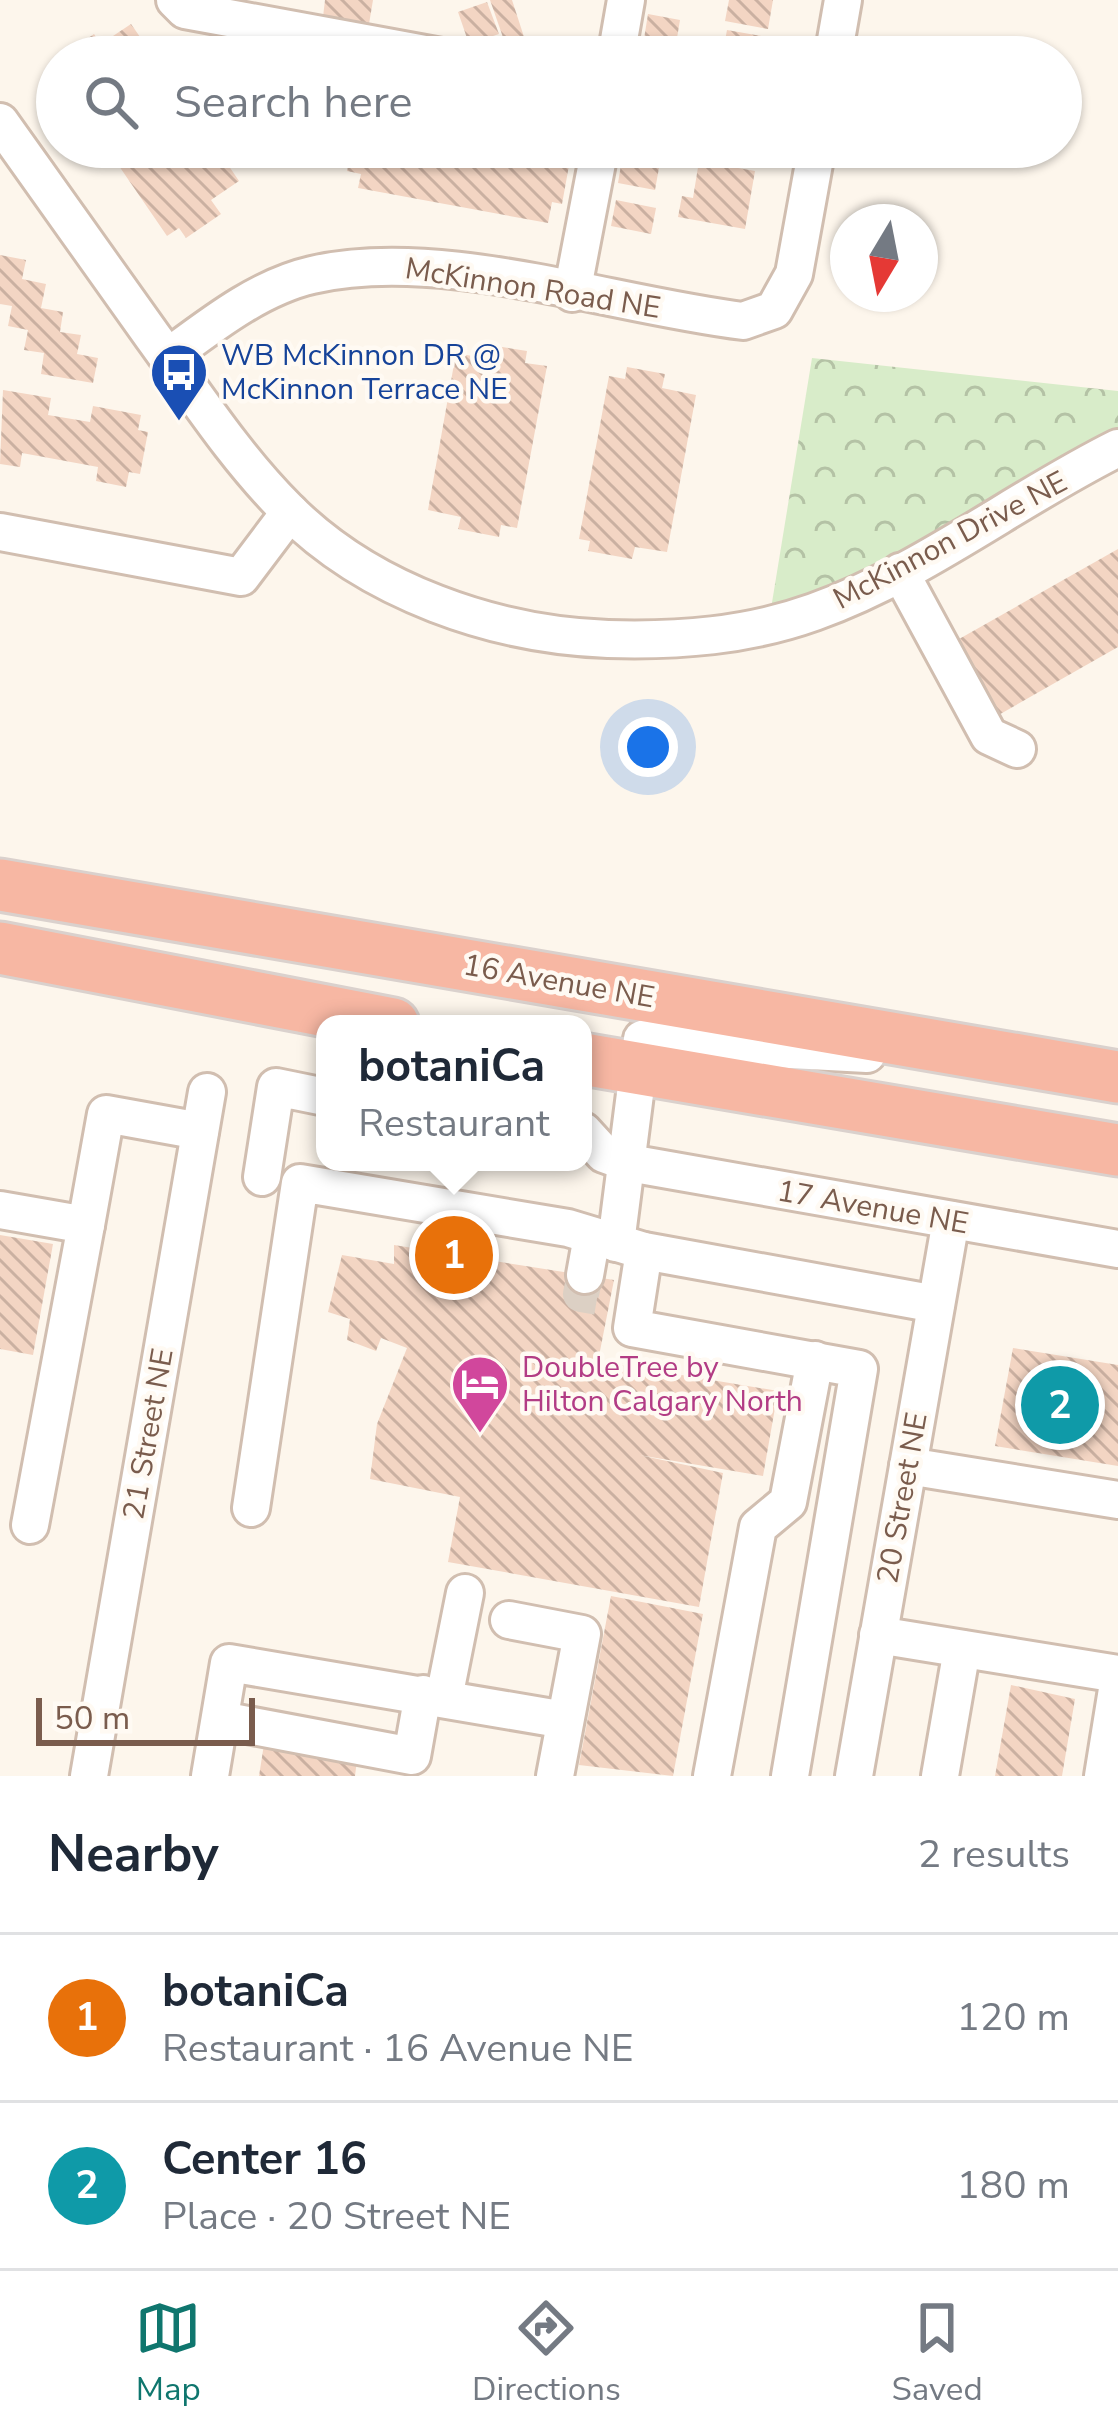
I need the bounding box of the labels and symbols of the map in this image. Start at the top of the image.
north arrow [830,204,938,312]
street label: McKinnon Road NE [402,248,664,329]
place label: WB McKinnon DR @ McKinnon Terrace NE [221,335,508,410]
bus stop icon: WB McKinnon DR @ McKinnon Terrace NE [148,341,210,423]
street label: McKinnon Drive NE [826,461,1074,619]
your location [618,717,678,777]
street label: 16 Avenue NE [460,945,658,1018]
street label: 17 Avenue NE [774,1171,972,1244]
pin: 1 [415,1210,493,1300]
street label: 21 Street NE [113,1345,184,1523]
place label: DoubleTree by Hilton Calgary North [522,1347,803,1422]
hotel icon: DoubleTree by Hilton Calgary North [449,1353,511,1435]
pin: 2 [1021,1360,1099,1450]
street label: 20 Street NE [867,1409,938,1587]
scale bar [36,1692,255,1745]

